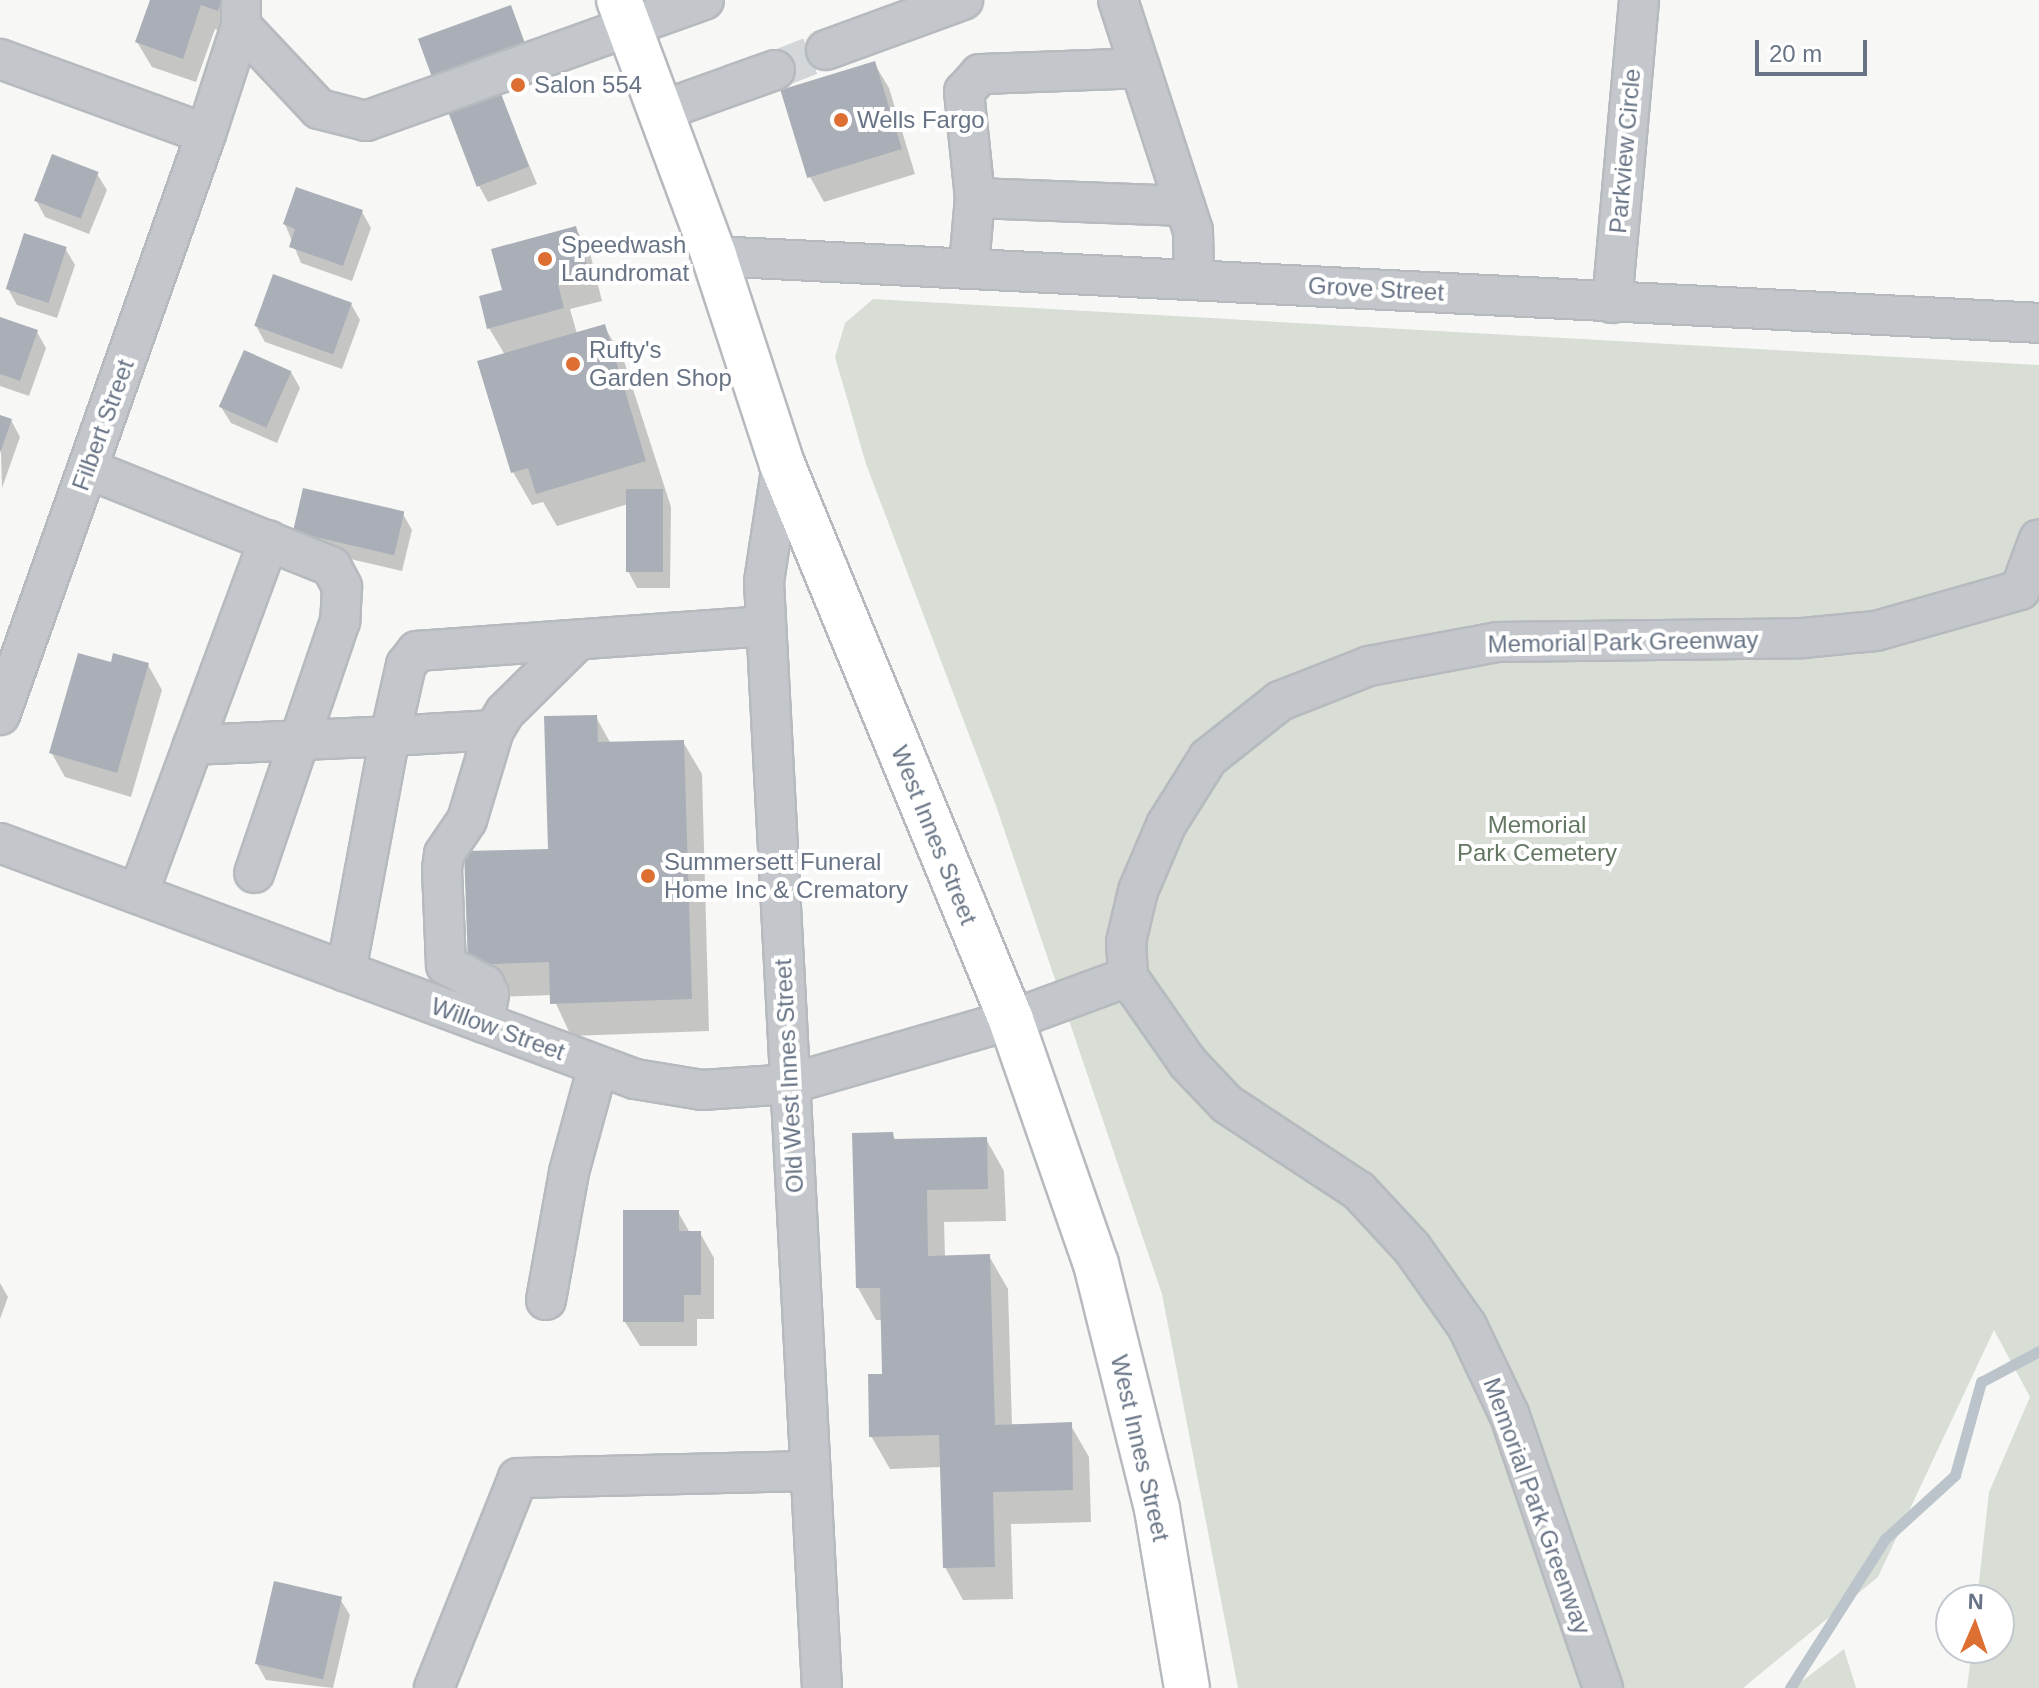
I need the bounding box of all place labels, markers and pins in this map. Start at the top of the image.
place label: Salon 554 [534,71,642,99]
marker: Salon 554 [509,76,527,94]
place label: Wells Fargo [857,106,985,134]
marker: Wells Fargo [832,111,850,129]
place label: Speedwash Laundromat [561,231,689,287]
marker: Speedwash Laundromat [536,250,554,268]
place label: Rufty's Garden Shop [589,336,732,392]
marker: Rufty's Garden Shop [564,355,582,373]
place label: Summersett Funeral Home Inc & Crematory [664,848,908,904]
marker: Summersett Funeral Home Inc & Crematory [639,867,657,885]

